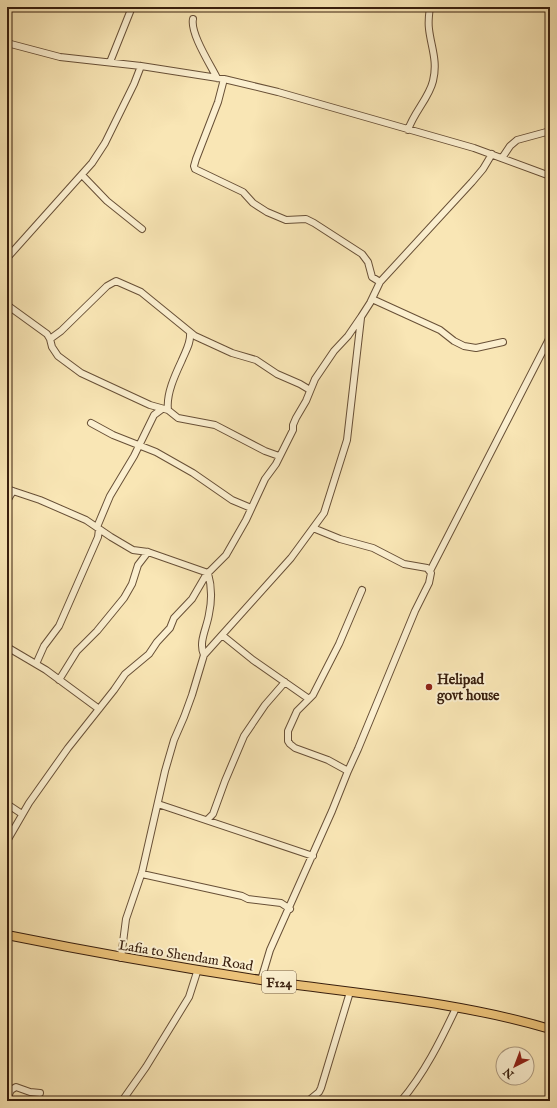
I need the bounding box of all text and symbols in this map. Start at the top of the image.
place label: Helipad govt house [437,671,500,705]
marker: Helipad govt house [424,682,434,692]
street label: Lafia to Shendam Road [117,936,255,976]
road number: F124 [262,971,296,993]
north arrow [495,1046,535,1086]
text: N [500,1064,518,1082]

